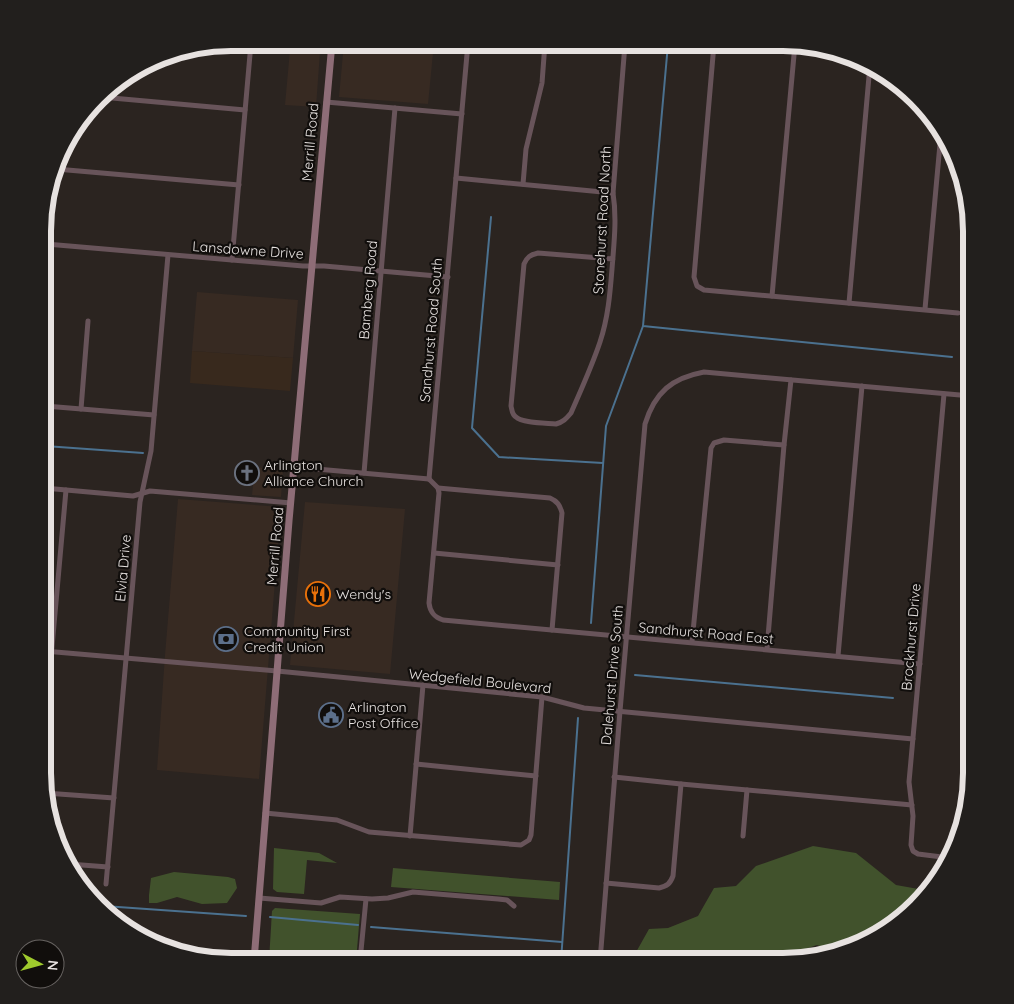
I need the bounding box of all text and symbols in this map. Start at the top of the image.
street label: Merrill Road [298,102,322,182]
street label: Stonehurst Road North [589,145,615,295]
street label: Lansdowne Drive [192,237,304,263]
street label: Bamberg Road [355,240,381,340]
street label: Sandhurst Road South [416,257,446,403]
place label: Arlington Alliance Church [264,456,363,490]
church icon: Arlington Alliance Church [234,460,260,486]
street label: Merrill Road [263,506,287,586]
street label: Elvia Drive [111,534,135,602]
restaurant icon: Wendy's [305,581,331,607]
street label: Brockhurst Drive [897,583,925,691]
place label: Wendy's [336,585,391,603]
street label: Dalehurst Drive South [597,604,627,746]
street label: Sandhurst Road East [638,618,775,648]
place label: Community First Credit Union [244,622,351,656]
bank icon: Community First Credit Union [213,626,239,652]
street label: Wedgefield Boulevard [408,665,552,697]
place label: Arlington Post Office [348,698,419,732]
public building icon: Arlington Post Office [318,702,344,728]
north arrow [15,939,65,989]
text: N [43,959,62,971]

